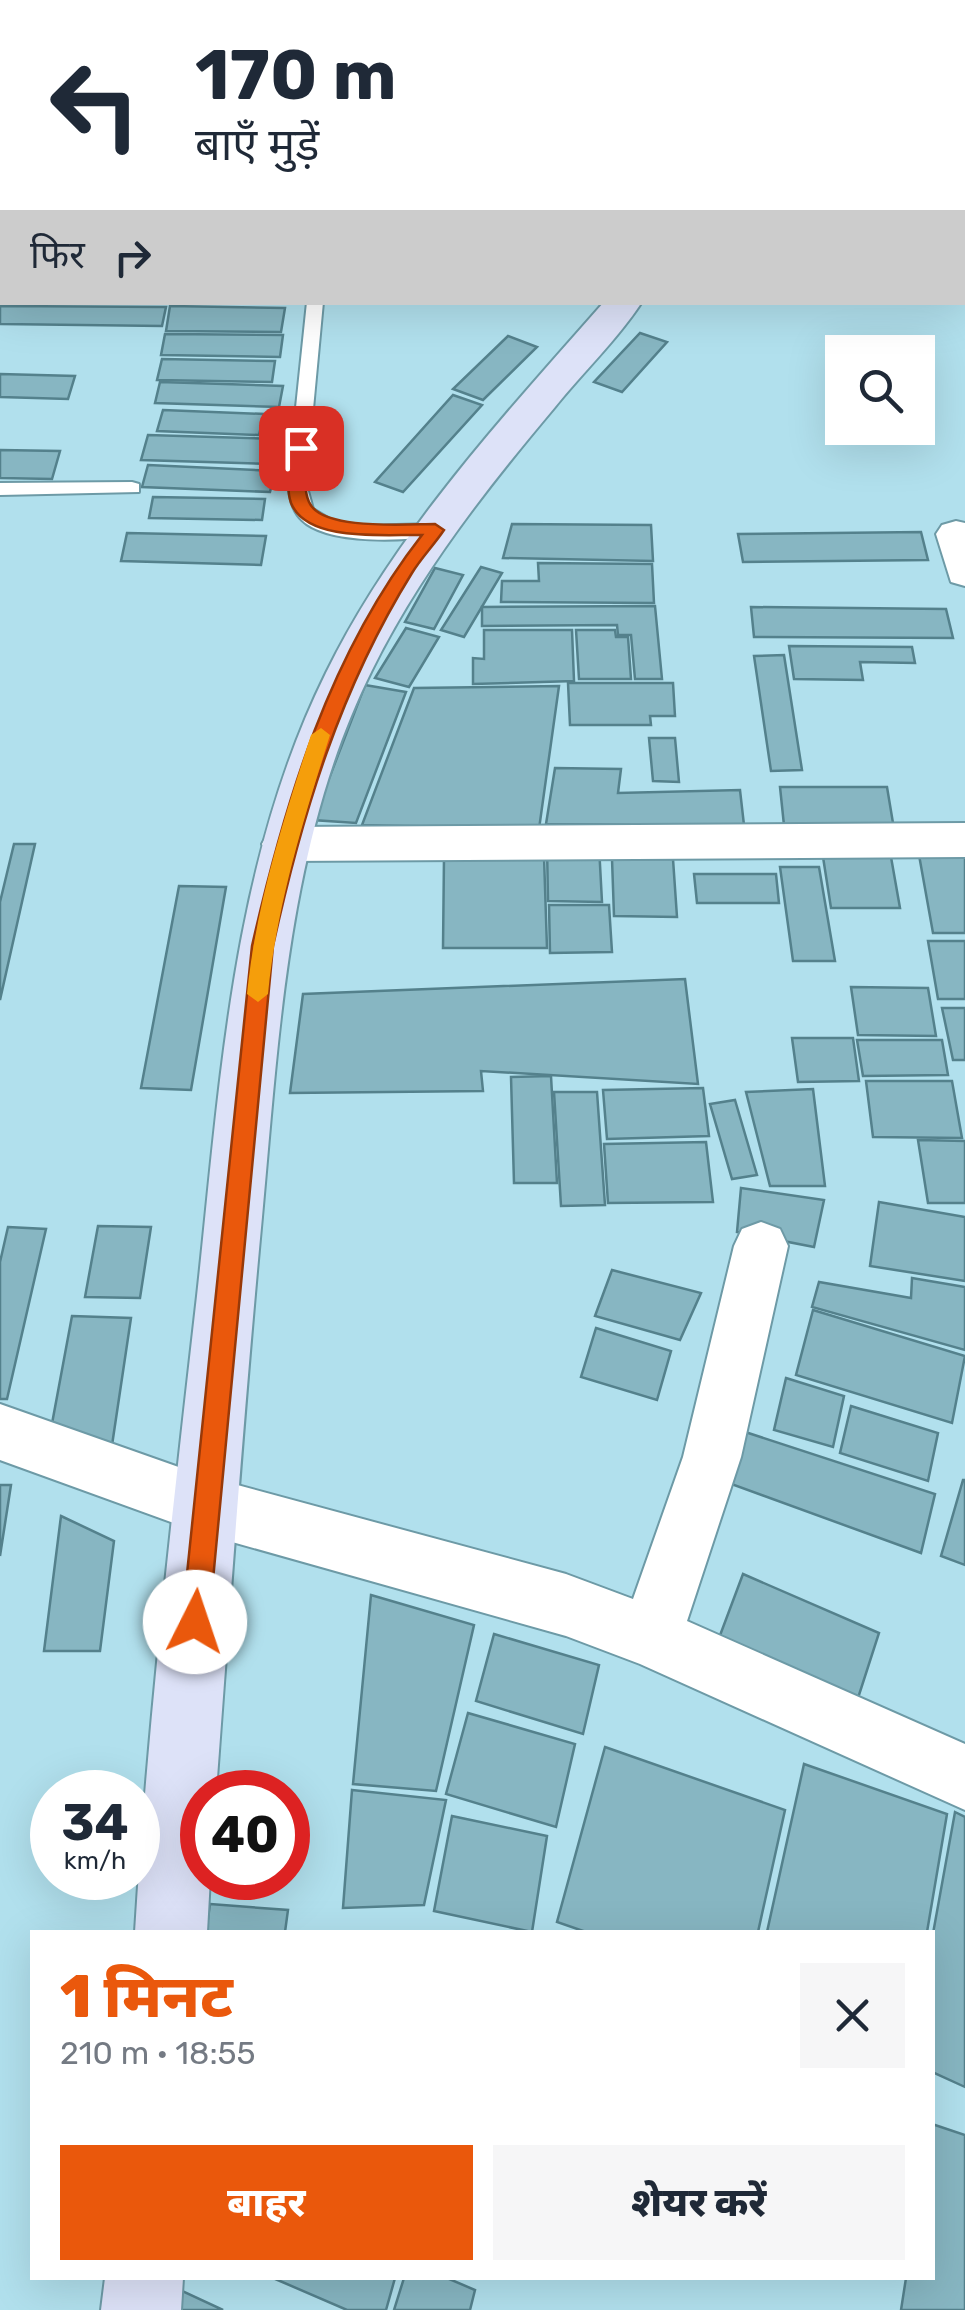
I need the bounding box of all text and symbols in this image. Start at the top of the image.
text: 170 m [195,34,397,117]
icon: left [30,40,160,170]
text: बाएँ मुड़ें [195,118,319,171]
icon: right [105,230,160,285]
text: फिर [30,232,85,278]
map controls [825,335,935,445]
button: search [825,335,935,445]
pin [259,406,344,491]
icon: arrive [274,421,329,476]
position arrow [143,1570,247,1674]
speed limit sign: 40 [180,1770,310,1900]
text: 34 [61,1793,129,1853]
text: km/h [64,1846,126,1875]
text: 1 मिनट [60,1961,233,2032]
button: close [800,1963,905,2068]
text: 210 m · 18:55 [60,2034,256,2072]
button: बाहर [60,2145,473,2260]
button: शेयर करें [493,2145,905,2260]

